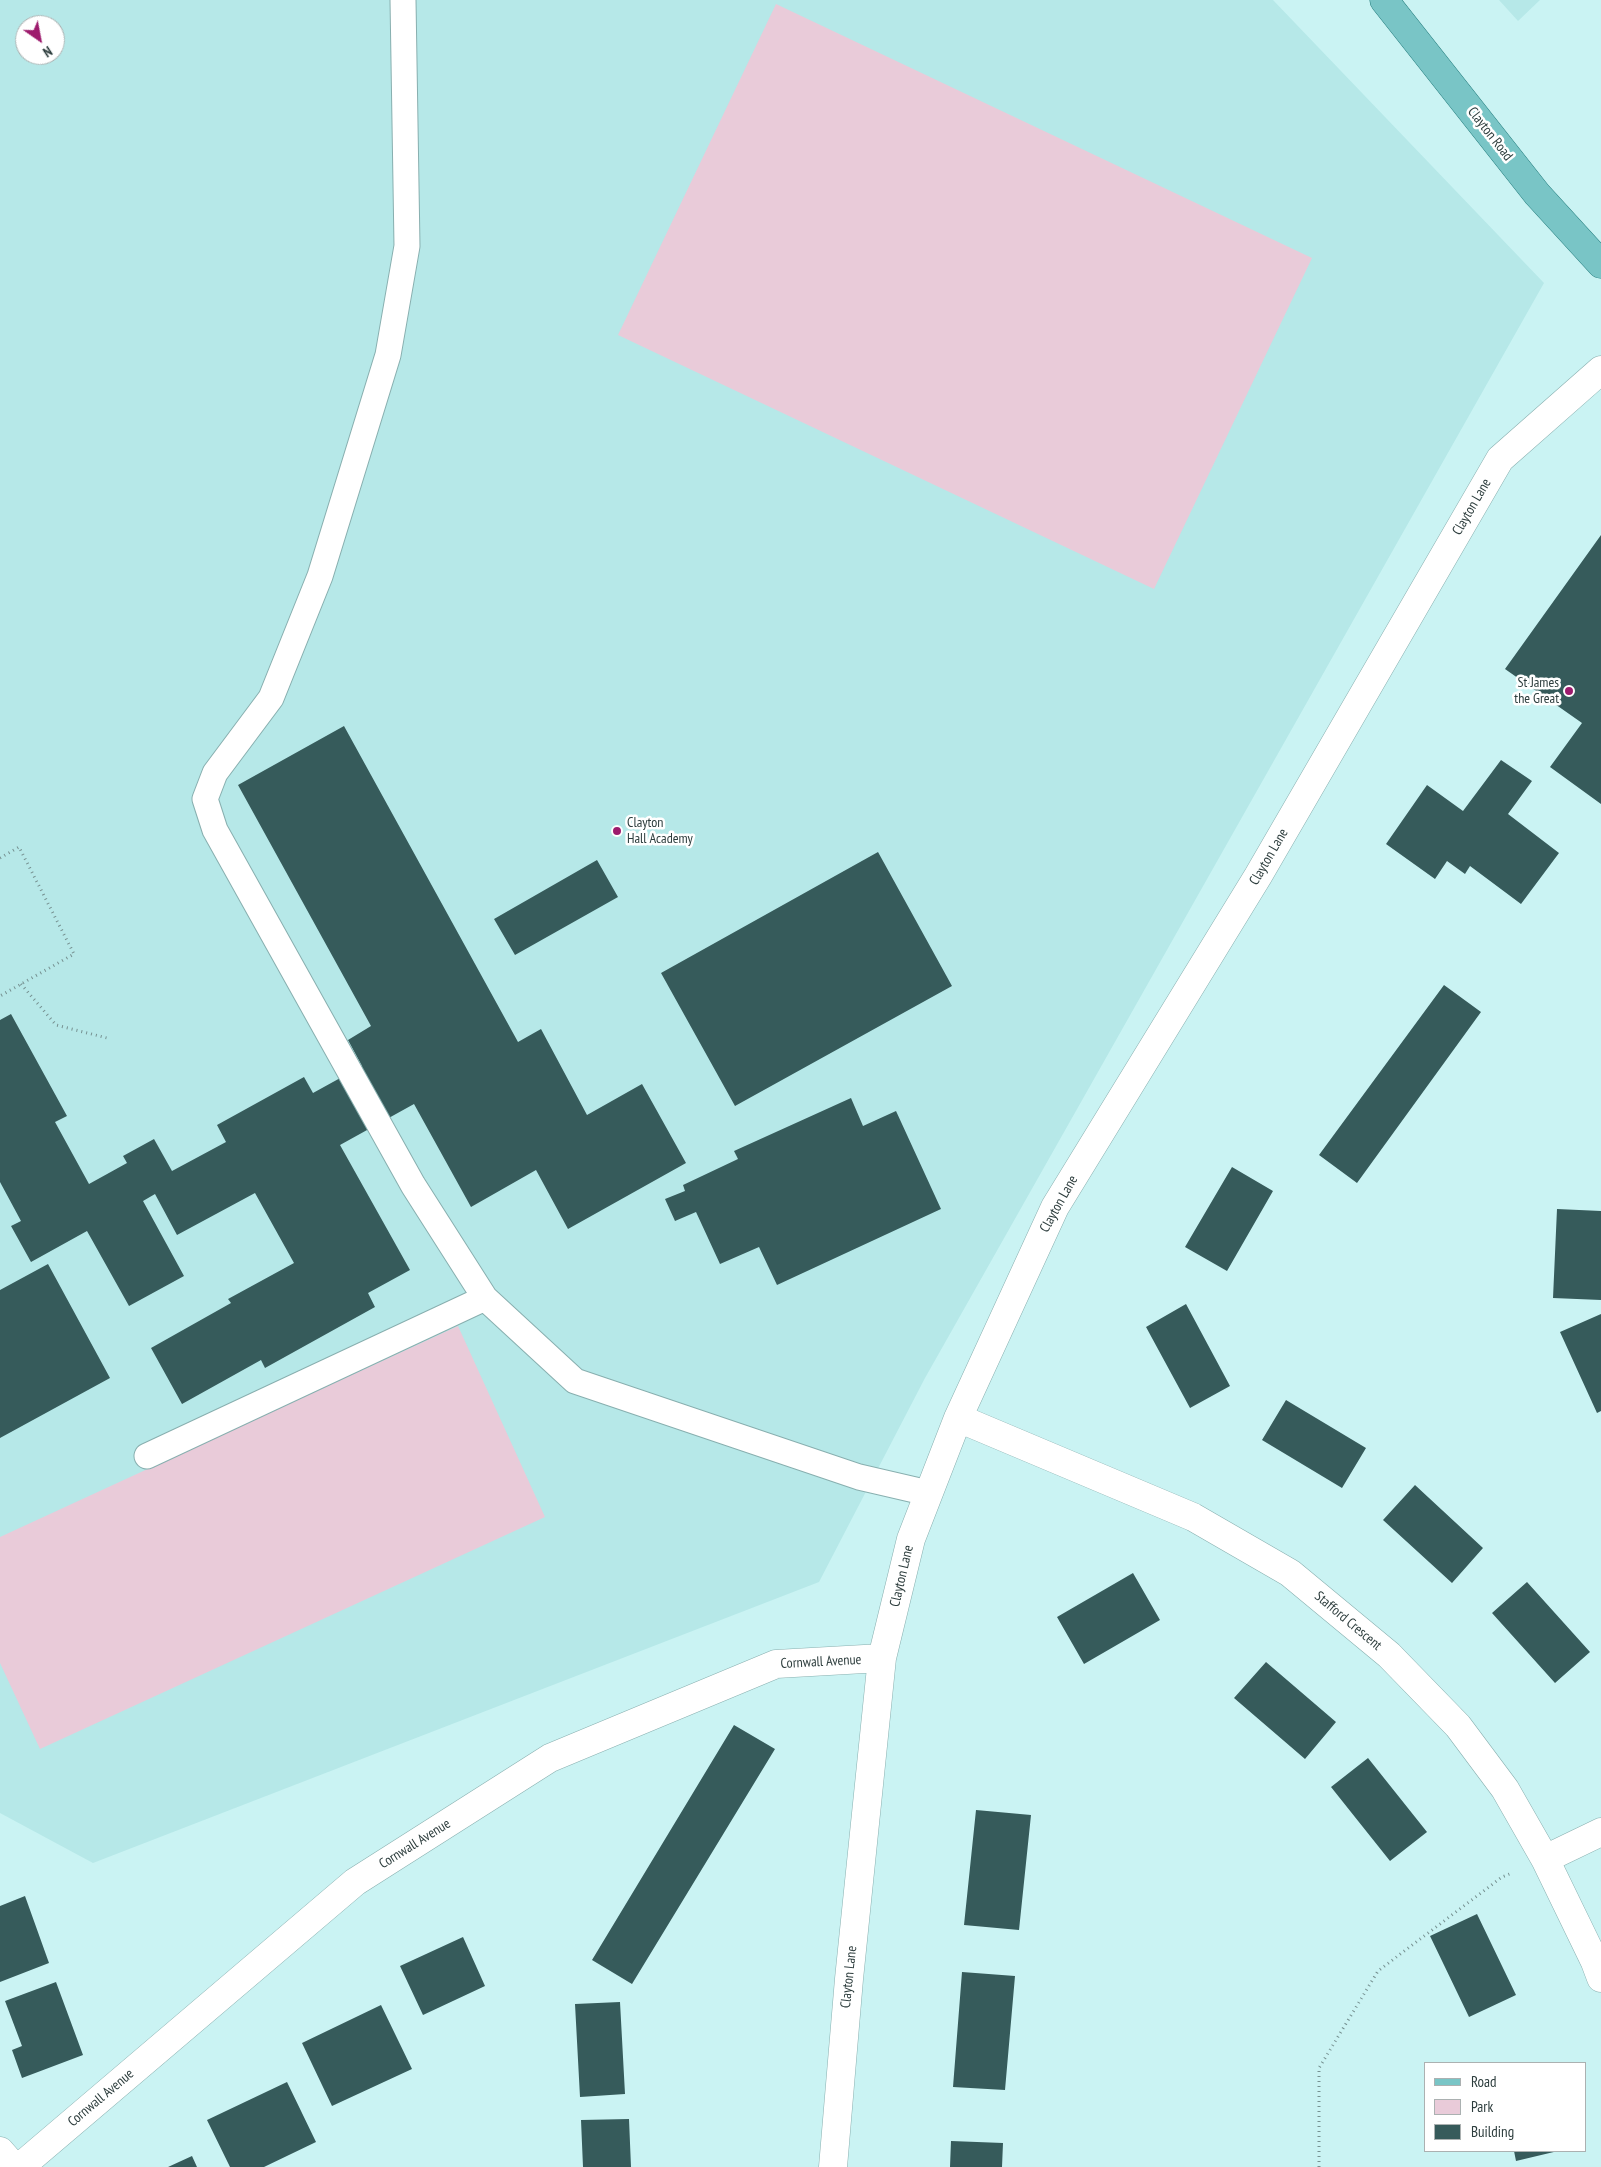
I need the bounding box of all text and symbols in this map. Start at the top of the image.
north arrow [15,15,65,65]
text: N [40,42,56,61]
street label: Clayton Road [1464,104,1516,164]
street label: Clayton Lane [1449,476,1495,538]
place label: St James the Great [1514,675,1559,708]
marker: St James the Great [1563,685,1575,697]
place label: Clayton Hall Academy [627,815,693,848]
marker: Clayton Hall Academy [611,825,623,837]
street label: Clayton Lane [1246,826,1292,888]
street label: Clayton Lane [1036,1173,1082,1235]
street label: Clayton Lane [887,1544,917,1608]
street label: Stafford Crescent [1311,1588,1385,1654]
street label: Cornwall Avenue [780,1651,862,1673]
street label: Cornwall Avenue [376,1815,454,1873]
street label: Clayton Lane [837,1945,861,2009]
legend [1424,2062,1586,2152]
street label: Cornwall Avenue [65,2066,137,2130]
text: Road [1471,2072,1497,2091]
text: Park [1471,2097,1493,2116]
text: Building [1471,2122,1514,2141]

